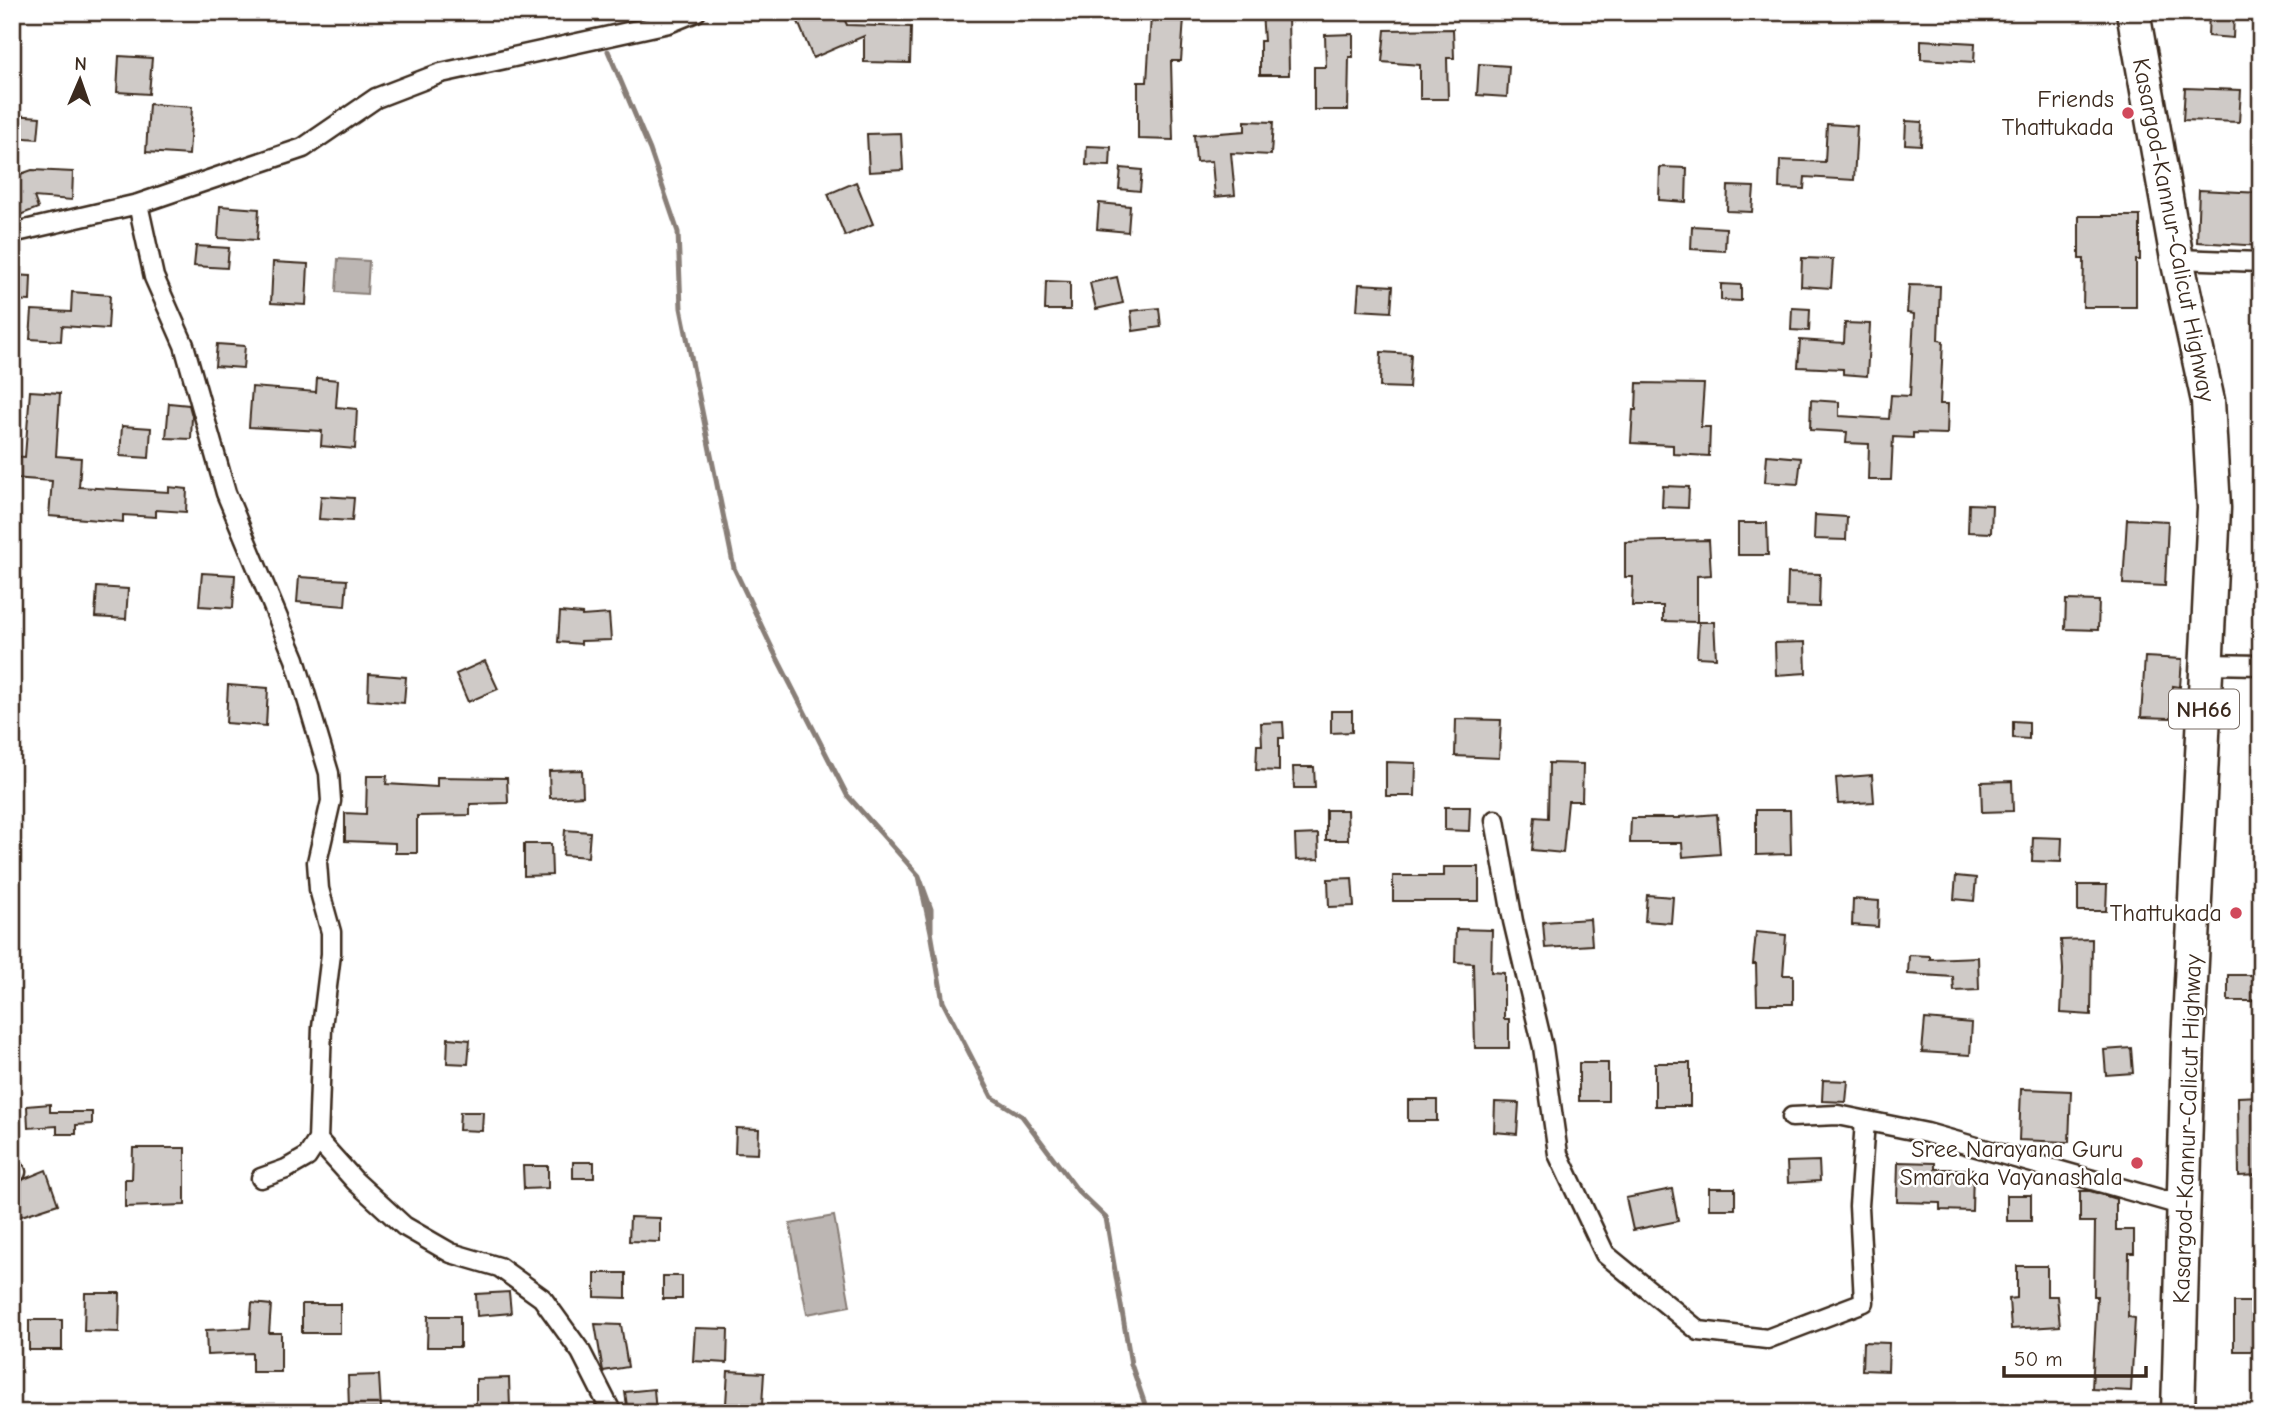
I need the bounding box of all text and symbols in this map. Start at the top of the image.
north arrow [46,46,116,116]
text: N [74,53,87,75]
street label: Kasargod-Kannur-Calicut Highway [2127,56,2221,404]
place label: Friends Thattukada [2002,85,2114,141]
marker: Friends Thattukada [2120,105,2136,121]
road number: NH66 [2169,690,2239,729]
place label: Thattukada [2110,899,2222,927]
marker: Thattukada [2228,905,2244,921]
street label: Kasargod-Kannur-Calicut Highway [2167,954,2207,1304]
place label: Sree Narayana Guru Smaraka Vayanashala [1899,1135,2123,1191]
marker: Sree Narayana Guru Smaraka Vayanashala [2129,1155,2145,1171]
scale bar [2004,1334,2145,1378]
text: 50 m [2014,1347,2063,1371]

